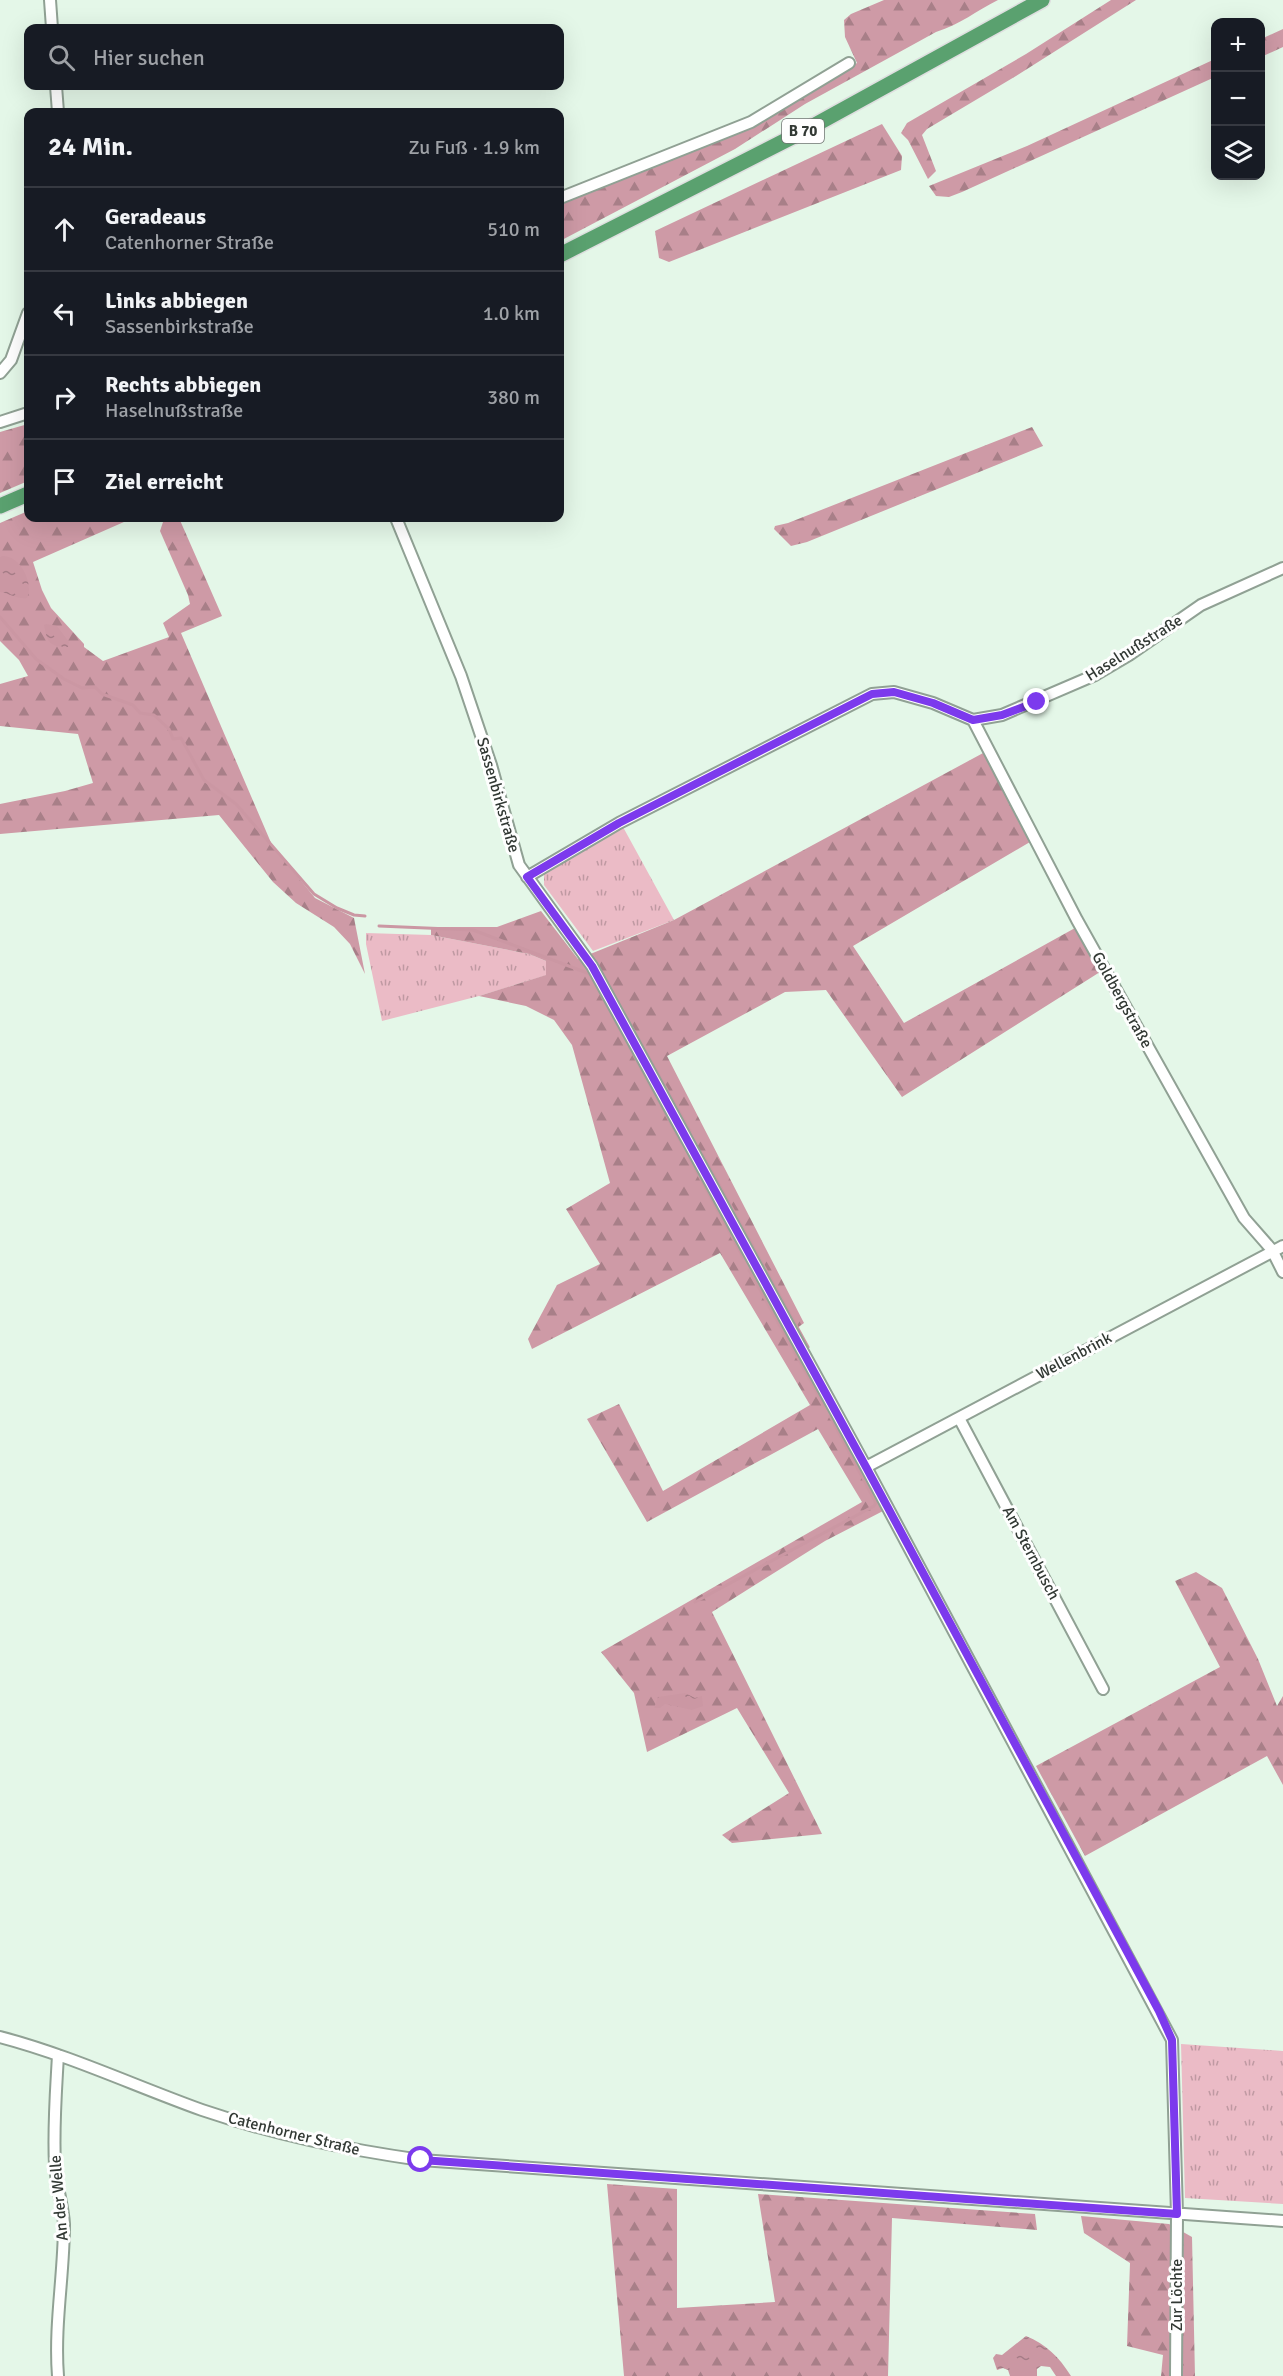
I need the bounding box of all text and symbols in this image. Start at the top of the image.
map controls [1211,18,1265,180]
button: + [1211,18,1265,72]
search box [24,24,564,90]
icon: search [45,41,78,74]
text: Hier suchen [93,44,205,71]
button: − [1211,72,1265,126]
road number: B 70 [782,119,824,143]
button: layers [1211,126,1265,180]
text: 24 Min. [48,131,133,163]
text: Zu Fuß · 1.9 km [408,135,540,160]
text: Geradeaus [105,203,206,230]
icon: ahead [48,213,81,246]
text: 510 m [487,217,540,242]
text: Catenhorner Straße [105,230,274,255]
text: Links abbiegen [105,287,248,314]
icon: left [48,297,81,330]
text: 1.0 km [483,301,540,326]
text: Sassenbirkstraße [105,314,254,339]
text: Rechts abbiegen [105,371,261,398]
icon: right [48,381,81,414]
text: 380 m [487,385,540,410]
text: Haselnußstraße [105,398,243,423]
icon: arrive [48,465,81,498]
text: Ziel erreicht [105,468,223,495]
street label: Haselnußstraße [1082,610,1186,686]
route end [1023,688,1049,714]
street label: Sassenbirkstraße [472,735,524,855]
street label: Goldbergstraße [1087,948,1157,1052]
street label: Wellenbrink [1033,1328,1115,1384]
street label: Am Sternbusch [998,1503,1064,1603]
street label: Catenhorner Straße [226,2108,362,2160]
route start [407,2146,433,2172]
street label: An der Welle [45,2154,73,2242]
street label: Zur Löchte [1167,2259,1187,2331]

